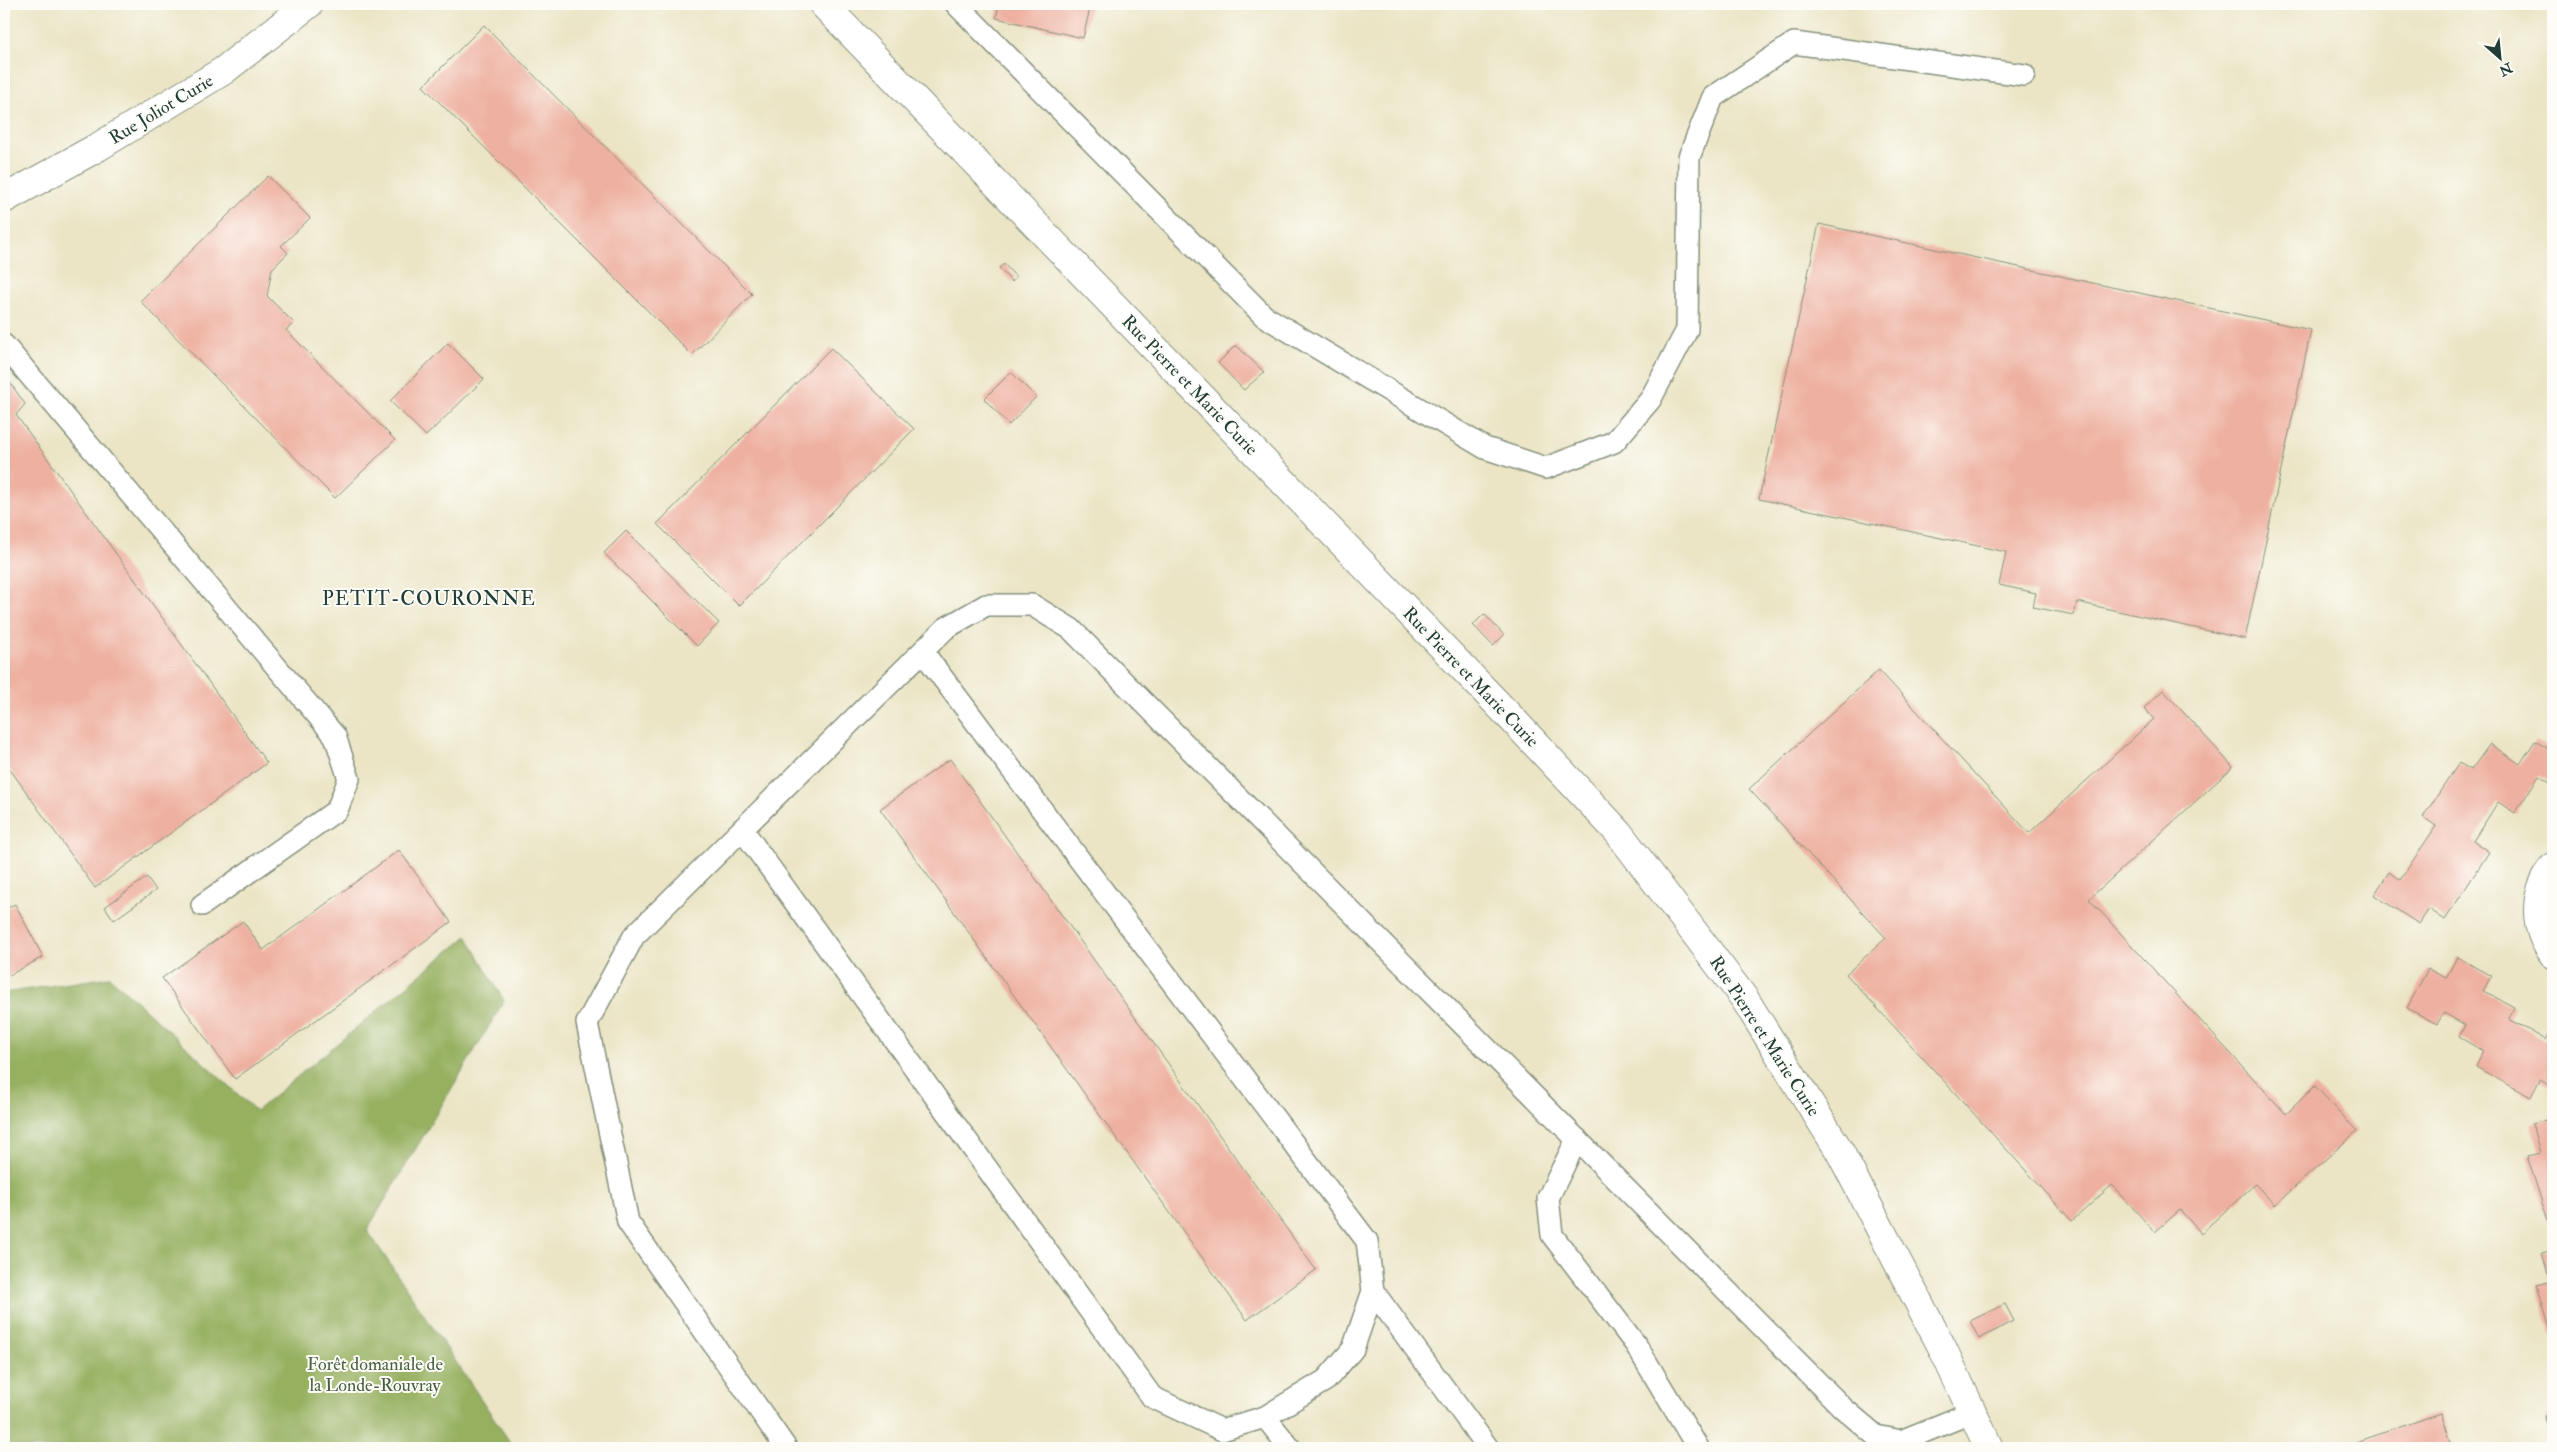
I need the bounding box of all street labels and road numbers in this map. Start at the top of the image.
street label: Rue Joliot Curie [105,69,218,150]
street label: Rue Pierre et Marie Curie [1117,310,1263,461]
street label: Rue Pierre et Marie Curie [1398,602,1544,753]
street label: Rue Pierre et Marie Curie [1704,952,1825,1121]

